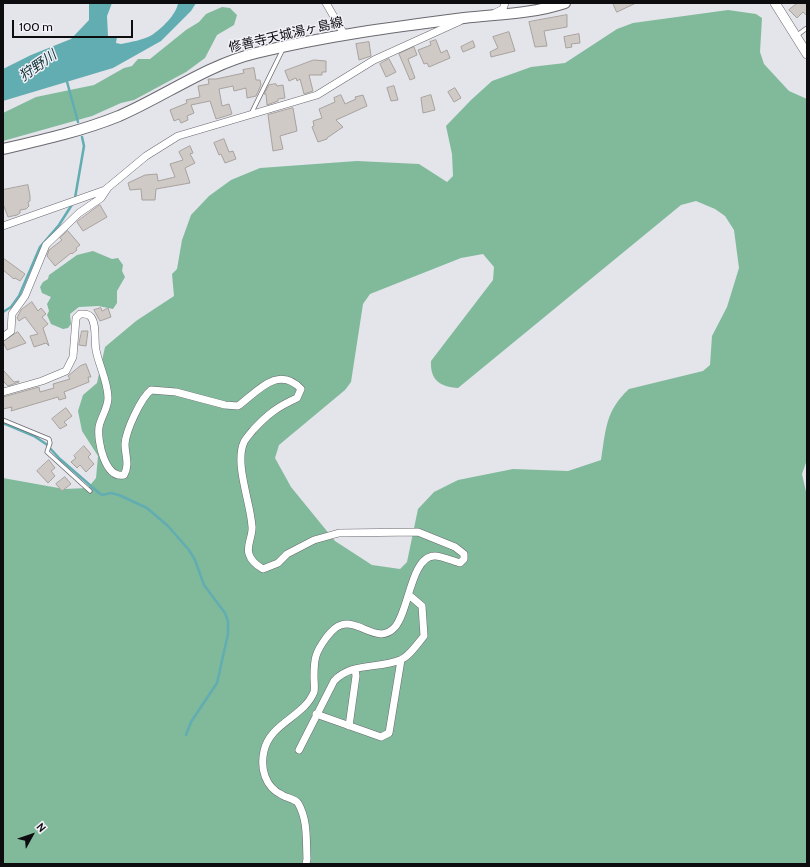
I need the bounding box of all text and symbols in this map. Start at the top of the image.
scale bar [14,12,135,38]
street label: 修善寺天城湯ヶ島線 [227,14,345,56]
text: 100 m [19,19,53,34]
water label: 狩野川 [16,47,60,85]
north arrow [12,815,52,855]
text: N [33,820,49,835]

